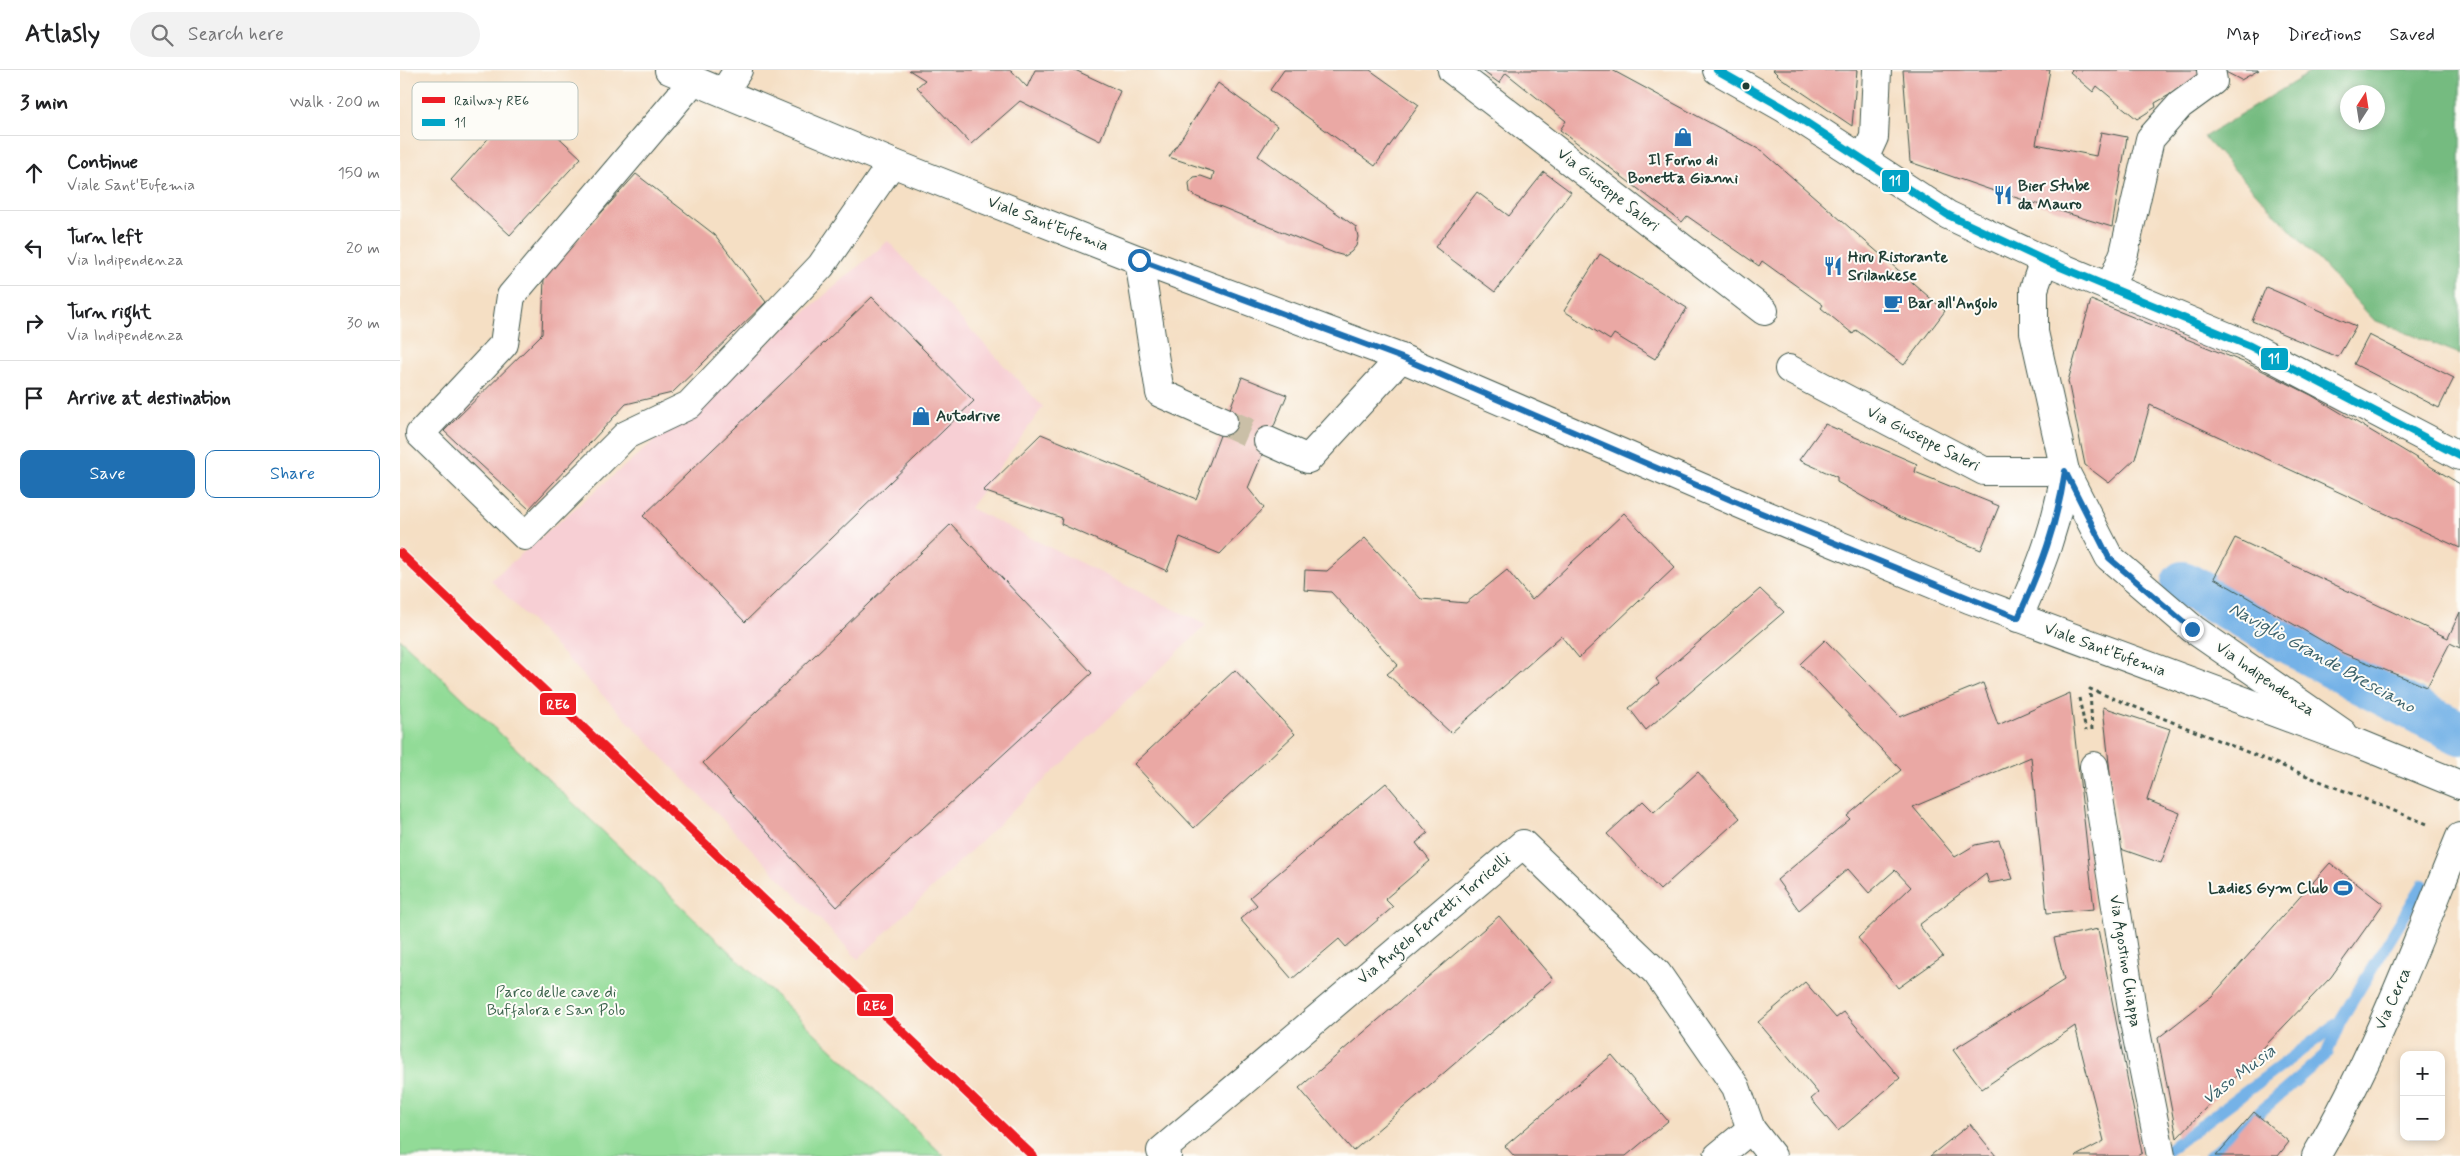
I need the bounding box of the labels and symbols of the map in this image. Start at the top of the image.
unlabelled marker [1741,81,1751,91]
legend [412,82,578,140]
north arrow [2340,85,2385,130]
text: Railway RE6 [454,92,529,110]
text: 11 [454,114,466,132]
shop icon: Il Forno di Bonetta Gianni [1672,126,1694,148]
street label: Via Giuseppe Saleri [1553,144,1664,237]
place label: Il Forno di Bonetta Gianni [1628,150,1739,189]
line badge: 11 [1881,169,1910,193]
text: 11 [1889,172,1901,190]
place label: Bier Stube da Mauro [2018,176,2090,215]
restaurant icon: Bier Stube da Mauro [1992,184,2014,206]
street label: Viale Sant'Eufemia [984,191,1112,257]
place label: Hiru Ristorante Srilankese [1848,247,1948,286]
route start [1128,249,1151,272]
restaurant icon: Hiru Ristorante Srilankese [1822,255,1844,277]
cafe icon: Bar all'Angolo [1882,292,1904,314]
place label: Bar all'Angolo [1908,293,1997,316]
line badge: 11 [2260,347,2289,371]
text: 11 [2268,350,2280,368]
street label: Via Giuseppe Saleri [1863,401,1983,477]
shop icon: Autodrive [910,405,932,427]
place label: Autodrive [936,406,1001,427]
water label: Naviglio Grande Bresciano [2224,597,2420,722]
street label: Viale Sant'Eufemia [2041,618,2169,682]
route end [2181,618,2204,641]
street label: Via Indipendenza [2211,637,2319,721]
line badge: RE6 [539,692,577,716]
text: RE6 [546,696,570,714]
street label: Via Angelo Ferretti Torricelli [1353,849,1516,990]
sports icon: Ladies Gym Club [2332,877,2354,899]
place label: Ladies Gym Club [2208,878,2328,899]
street label: Via Agostino Chiappa [2104,893,2146,1029]
street label: Via Cerca [2370,964,2416,1034]
park label: Parco delle cave di Buffalora e San Polo [487,982,625,1021]
line badge: RE6 [856,993,894,1017]
text: RE6 [863,997,887,1015]
water label: Vaso Musia [2197,1039,2281,1111]

